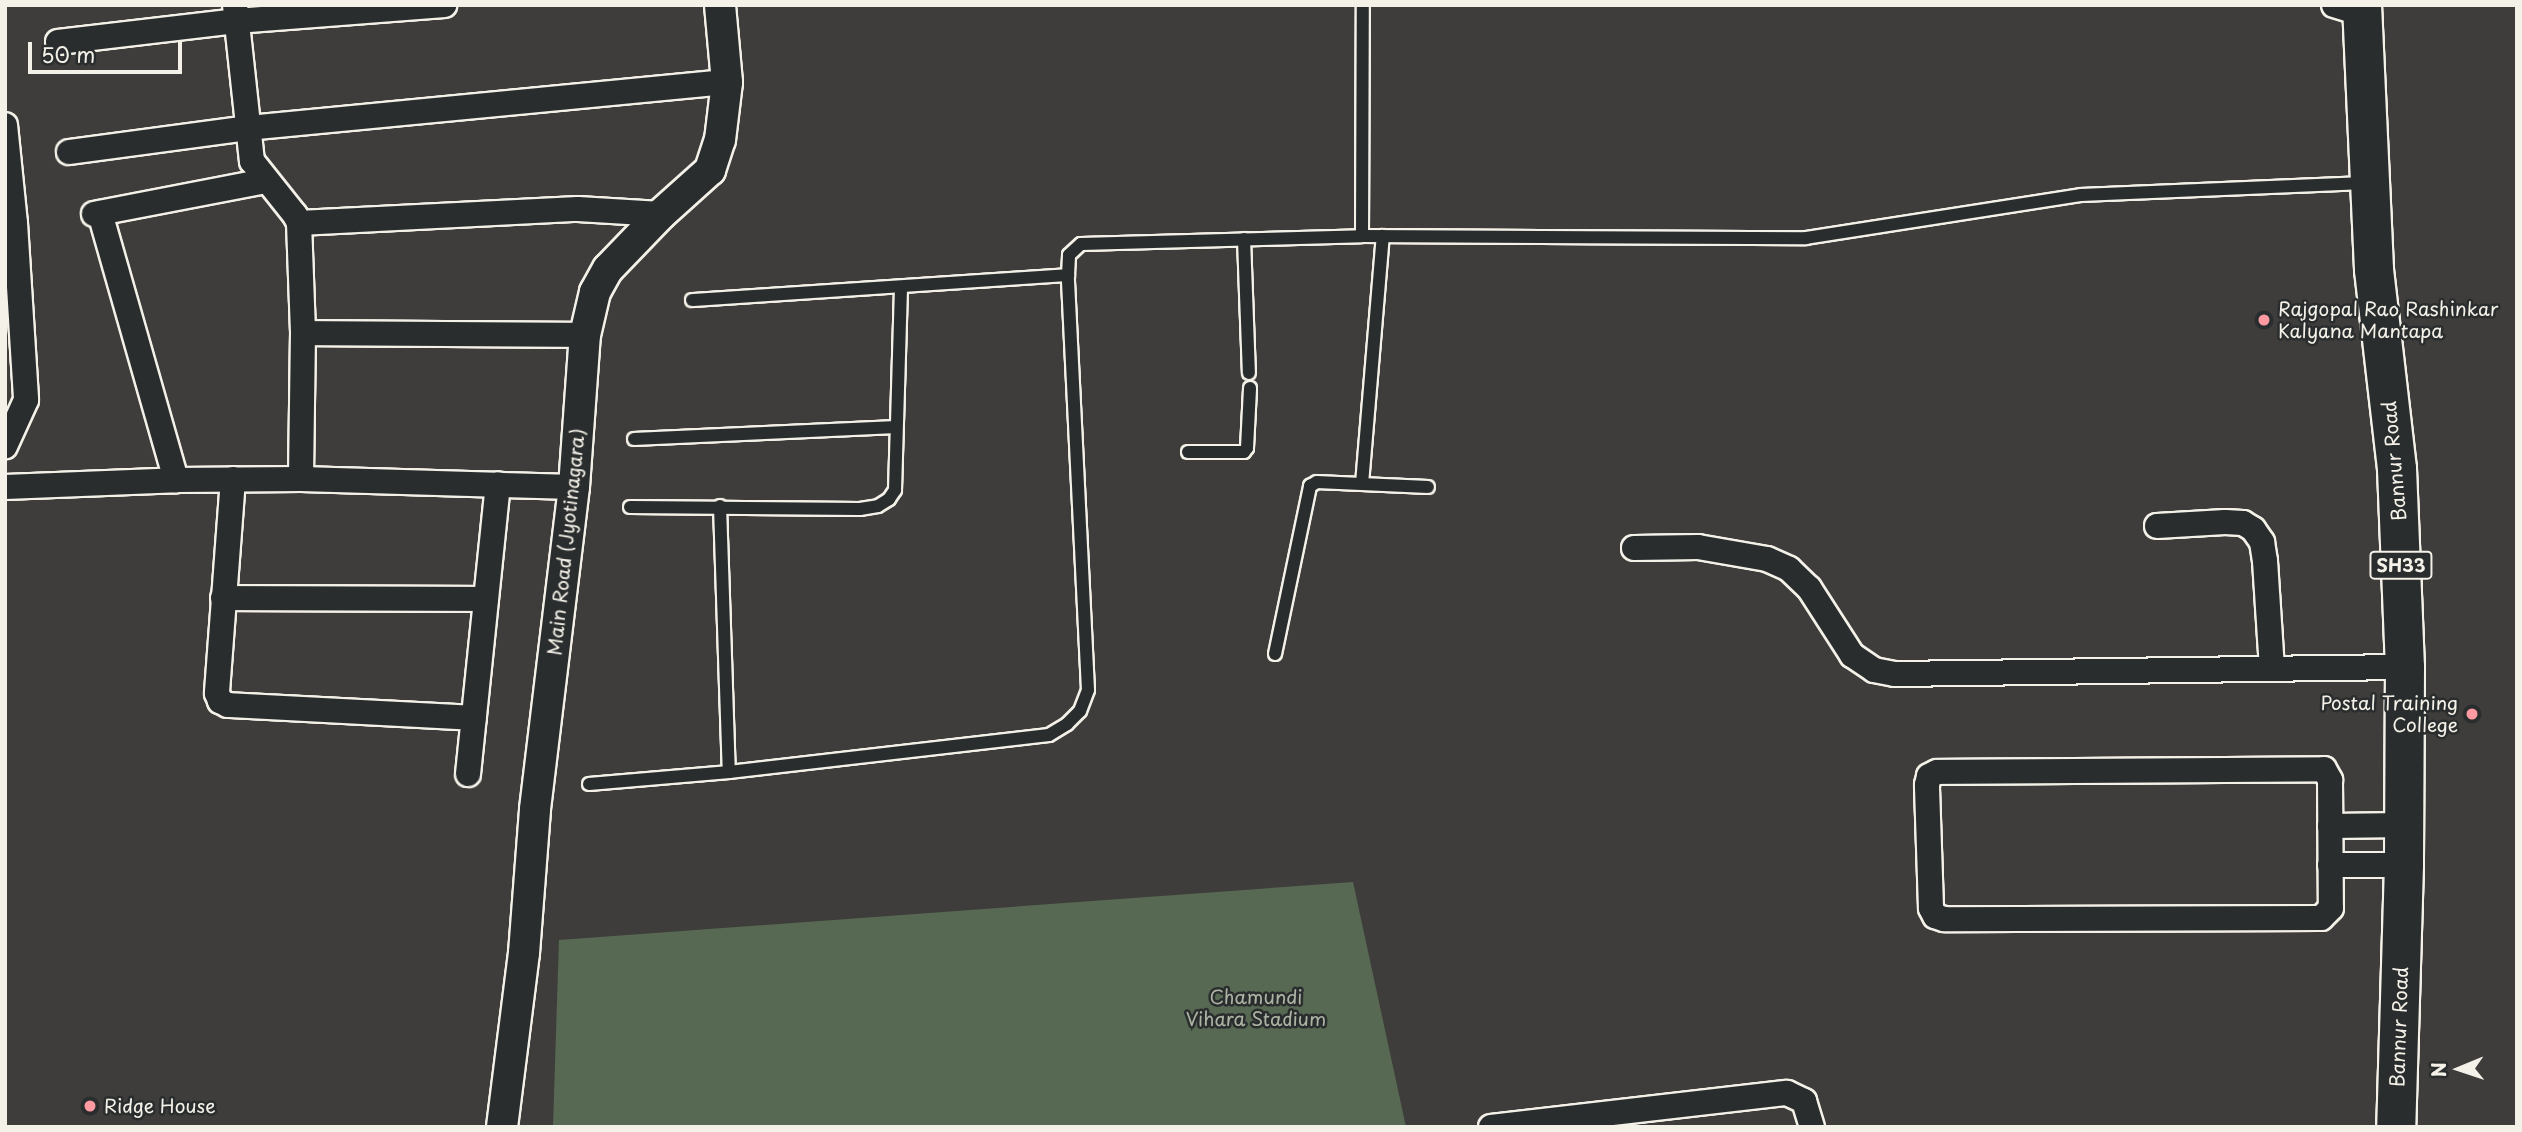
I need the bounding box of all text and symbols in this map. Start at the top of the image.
scale bar [32,28,186,72]
text: 50 m [41,38,95,70]
place label: Rajgopal Rao Rashinkar Kalyana Mantapa [2278,298,2498,342]
marker: Rajgopal Rao Rashinkar Kalyana Mantapa [2256,312,2272,328]
street label: Bannur Road [2377,401,2411,521]
street label: Main Road (Jyotinagara) [543,427,589,657]
road number: SH33 [2368,550,2434,580]
place label: Postal Training College [2320,692,2458,736]
marker: Postal Training College [2464,706,2480,722]
street label: Bannur Road [2386,967,2412,1087]
park label: Chamundi Vihara Stadium [1185,986,1327,1030]
north arrow [2424,1034,2494,1104]
text: N [2424,1062,2452,1078]
place label: Ridge House [104,1095,216,1117]
marker: Ridge House [82,1098,98,1114]

